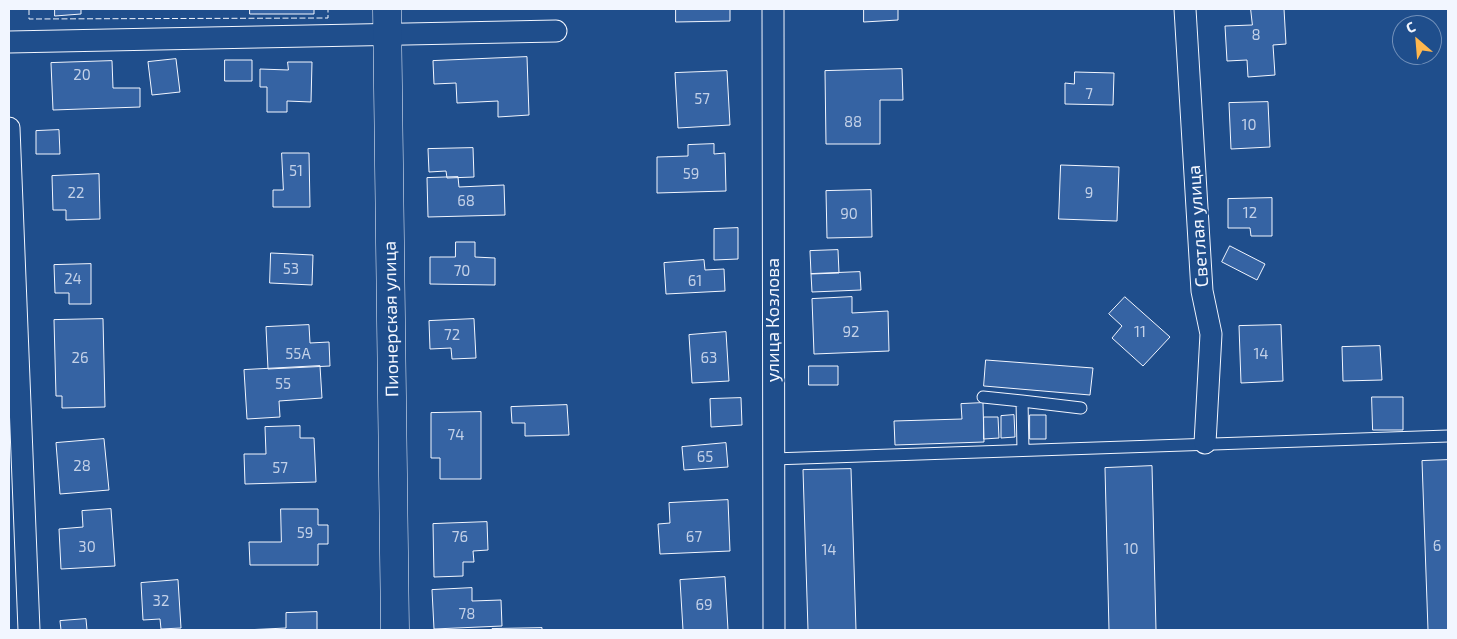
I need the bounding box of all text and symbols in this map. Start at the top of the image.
north arrow [1392,15,1442,65]
text: С [1403,18,1418,37]
house number: 8 [1251,26,1261,44]
house number: 20 [73,66,91,84]
house number: 7 [1085,85,1093,103]
house number: 57 [694,90,710,108]
house number: 88 [844,113,862,131]
house number: 10 [1241,116,1257,134]
house number: 51 [289,162,303,180]
street label: Светлая улица [1183,164,1213,288]
house number: 59 [683,165,699,183]
house number: 22 [68,184,84,202]
house number: 9 [1085,184,1093,202]
house number: 68 [457,192,475,210]
house number: 12 [1243,204,1257,222]
house number: 90 [840,205,858,223]
street label: Пионерская улица [379,241,403,397]
street label: улица Козлова [762,258,784,382]
house number: 53 [283,260,299,278]
house number: 70 [454,262,470,280]
house number: 24 [64,270,82,288]
house number: 61 [688,272,702,290]
house number: 92 [842,323,860,341]
house number: 11 [1134,323,1146,341]
house number: 72 [444,326,460,344]
house number: 55А [285,345,311,363]
house number: 14 [1253,345,1269,363]
house number: 26 [71,349,89,367]
house number: 63 [701,349,717,367]
house number: 55 [275,375,291,393]
house number: 74 [448,426,464,444]
house number: 65 [697,448,713,466]
house number: 28 [73,457,91,475]
house number: 57 [272,459,288,477]
house number: 59 [297,524,313,542]
house number: 76 [452,528,468,546]
house number: 67 [686,528,702,546]
house number: 6 [1433,537,1441,555]
house number: 30 [78,538,96,556]
house number: 10 [1123,540,1139,558]
house number: 14 [821,541,837,559]
house number: 32 [153,592,169,610]
house number: 69 [695,596,713,614]
house number: 78 [459,605,475,623]

